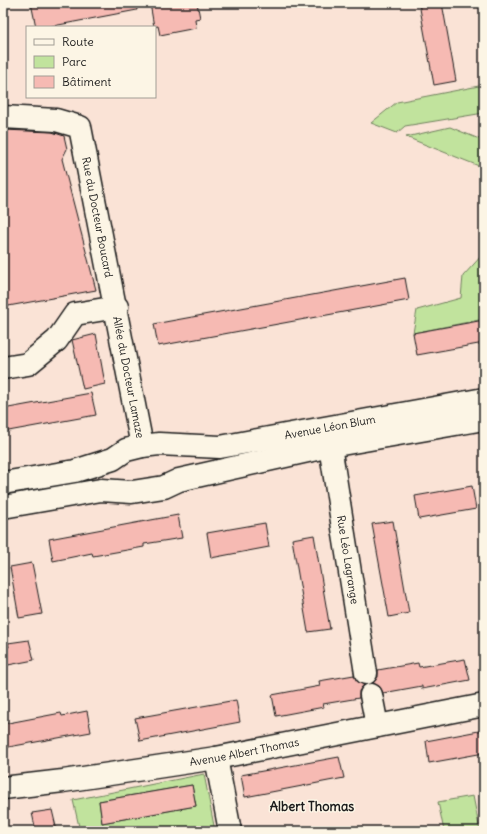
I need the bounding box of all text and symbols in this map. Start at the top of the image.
legend [26,26,156,98]
text: Route [62,34,94,49]
text: Parc [62,54,87,69]
text: Bâtiment [62,74,111,89]
street label: Rue du Docteur Boucard [79,156,116,279]
street label: Allée du Docteur Lamaze [110,315,147,439]
street label: Avenue Léon Blum [283,412,377,442]
street label: Rue Léo Lagrange [334,514,362,605]
street label: Avenue Albert Thomas [189,735,300,769]
district label: Albert Thomas [270,798,354,815]

